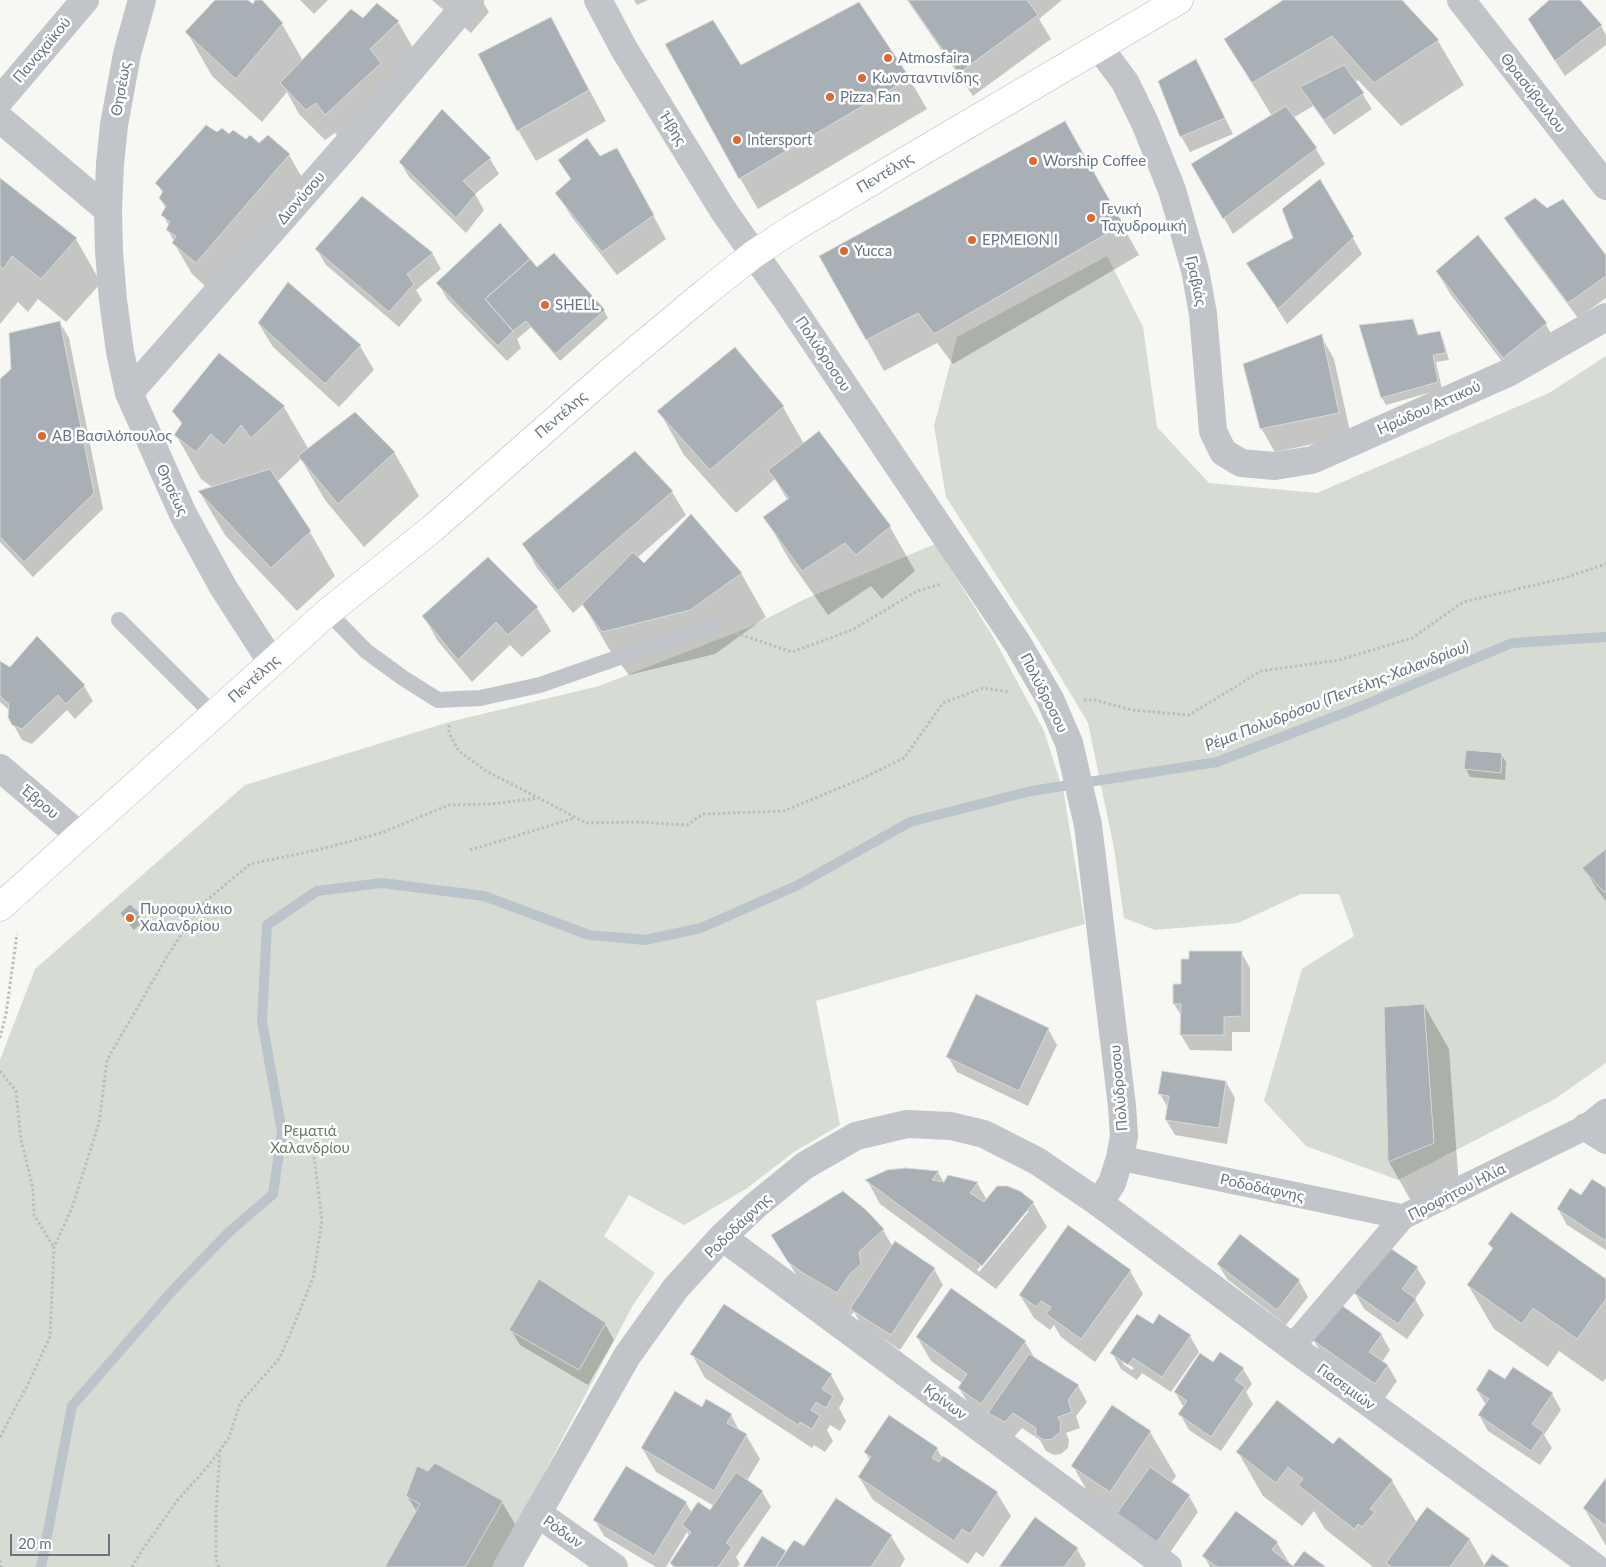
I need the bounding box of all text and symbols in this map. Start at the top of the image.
street label: Παναχαϊκού [9,14,75,86]
place label: Atmosfaira [898,49,969,67]
street label: Θρασύβουλου [1496,50,1570,136]
marker: Atmosfaira [882,52,894,64]
street label: Θησέως [107,60,135,118]
place label: Κωνσταντινίδης [872,69,979,87]
marker: Κωνσταντινίδης [856,72,868,84]
place label: Pizza Fan [840,88,901,106]
marker: Pizza Fan [824,91,836,103]
street label: Ήβης [656,109,690,149]
place label: Intersport [747,131,812,149]
marker: Intersport [731,134,743,146]
street label: Πεντέλης [853,149,917,197]
place label: Worship Coffee [1043,152,1146,170]
marker: Worship Coffee [1027,155,1039,167]
street label: Διονύσου [273,168,329,228]
place label: Γενική Ταχυδρομική [1101,200,1187,235]
marker: Γενική Ταχυδρομική [1085,212,1097,224]
place label: ΕΡΜΕΙΟΝ Ι [982,231,1058,249]
marker: ΕΡΜΕΙΟΝ Ι [966,234,978,246]
place label: Yucca [854,242,892,260]
marker: Yucca [838,245,850,257]
street label: Γραβιάς [1182,254,1210,308]
place label: SHELL [555,296,599,314]
marker: SHELL [539,299,551,311]
street label: Πολύδροσου [791,313,855,395]
street label: Ηρώδου Αττικού [1374,377,1484,439]
street label: Πεντέλης [531,388,591,442]
place label: ΑΒ Βασιλόπουλος [52,427,172,445]
marker: ΑΒ Βασιλόπουλος [36,430,48,442]
street label: Θησέως [152,461,192,519]
water label: Ρέμα Πολυδρόσου (Πεντέλης-Χαλανδρίου) [1202,637,1472,755]
street label: Πολύδροσου [1016,650,1072,736]
street label: Πεντέλης [225,651,283,707]
street label: Έβρου [18,781,62,823]
place label: Πυροφυλάκιο Χαλανδρίου [140,900,232,935]
marker: Πυροφυλάκιο Χαλανδρίου [124,912,136,924]
street label: Πολύδροσου [1106,1044,1132,1132]
park label: Ρεματιά Χαλανδρίου [270,1122,350,1157]
street label: Προφήτου Ηλία [1405,1160,1509,1224]
street label: Ροδοδάφνης [1218,1170,1306,1206]
street label: Ροδοδάφνης [701,1190,775,1262]
street label: Γιασεμιών [1314,1360,1378,1414]
street label: Κρίνων [920,1380,970,1424]
street label: Ρόδων [540,1512,586,1552]
scale bar [12,1524,112,1556]
text: 20 m [18,1534,52,1552]

